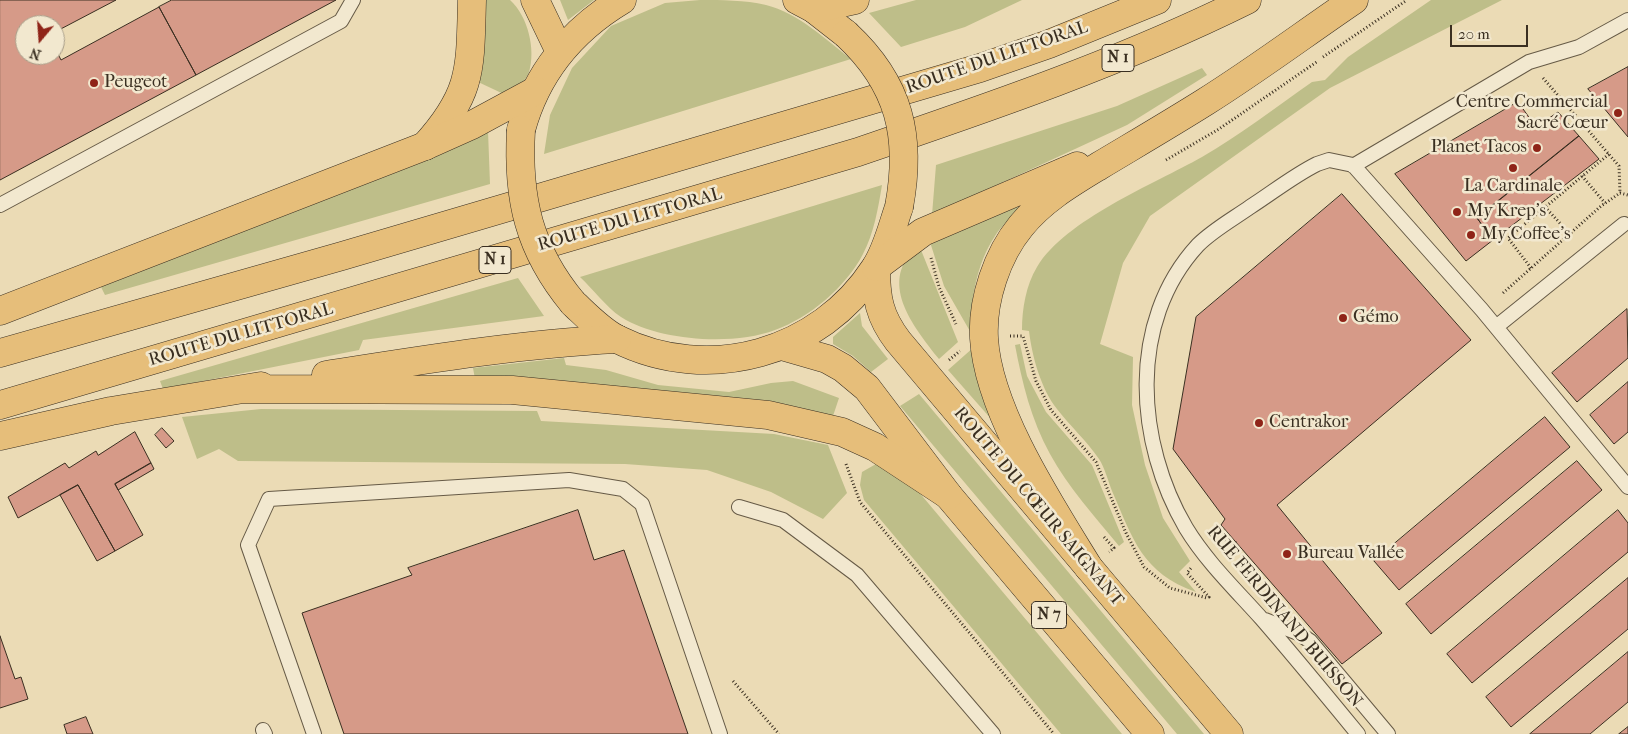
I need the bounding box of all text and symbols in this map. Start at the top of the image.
north arrow [15,15,65,65]
scale bar [1453,15,1530,47]
street label: ROUTE DU LITTORAL [903,17,1091,99]
text: 20 m [1458,25,1490,43]
text: N [28,44,43,64]
road number: N 1 [1102,44,1134,72]
place label: Peugeot [104,72,167,94]
marker: Peugeot [88,77,100,89]
place label: Centre Commercial Sacré Cœur [1456,92,1608,134]
marker: Centre Commercial Sacré Cœur [1612,107,1624,119]
place label: Planet Tacos [1431,137,1527,159]
marker: Planet Tacos [1531,142,1543,154]
marker: La Cardinale [1507,162,1519,174]
place label: La Cardinale [1464,176,1562,198]
street label: ROUTE DU LITTORAL [535,183,725,257]
place label: My Krep's [1467,201,1546,223]
marker: My Krep's [1451,206,1463,218]
place label: My Coffee's [1481,224,1571,246]
marker: My Coffee's [1465,229,1477,241]
road number: N 1 [479,246,511,274]
street label: ROUTE DU LITTORAL [146,298,336,372]
place label: Gémo [1353,307,1399,329]
marker: Gémo [1337,312,1349,324]
street label: ROUTE DU CŒUR SAIGNANT [948,403,1128,611]
place label: Centrakor [1269,412,1348,434]
marker: Centrakor [1253,417,1265,429]
street label: RUE FERDINAND BUISSON [1202,522,1366,712]
place label: Bureau Vallée [1297,543,1404,565]
marker: Bureau Vallée [1281,548,1293,560]
road number: N 7 [1032,602,1066,628]

